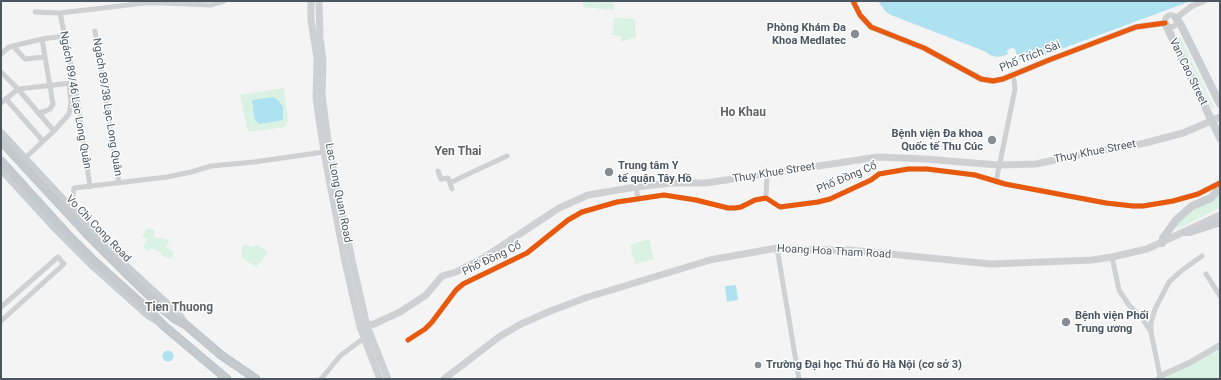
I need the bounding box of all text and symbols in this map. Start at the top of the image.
place label: Phòng Khám Đa Khoa Medlatec [767,21,846,47]
marker: Phòng Khám Đa Khoa Medlatec [849,28,861,40]
street label: Ngách 89/46 Lạc Long Quân [56,30,94,170]
street label: Van Cao Street [1166,36,1210,108]
street label: Ngách 89/38 Lạc Long Quân [90,37,124,177]
street label: Phố Trích Sài [998,39,1062,75]
district label: Ho Khau [720,106,766,120]
place label: Bệnh viện Đa khoa Quốc tế Thu Cúc [892,127,983,153]
marker: Bệnh viện Đa khoa Quốc tế Thu Cúc [986,134,998,146]
street label: Thuy Khue Street [1053,138,1137,166]
street label: Lac Long Quan Road [322,142,354,244]
district label: Yen Thai [435,145,481,159]
place label: Trung tâm Y tế quận Tây Hồ [618,159,692,185]
street label: Phố Đồng Cổ [815,159,879,197]
street label: Thuy Khue Street [732,160,816,186]
marker: Trung tâm Y tế quận Tây Hồ [603,166,615,178]
street label: Vo Chi Cong Road [63,193,133,265]
street label: Phố Đồng Cổ [460,239,524,279]
street label: Hoang Hoa Tham Road [777,242,891,262]
district label: Tien Thuong [145,301,213,315]
place label: Bệnh viện Phổi Trung ương [1075,309,1149,335]
marker: Bệnh viện Phổi Trung ương [1060,316,1072,328]
place label: Trường Đại học Thủ đô Hà Nội (cơ sở 3) [766,358,962,372]
marker: Trường Đại học Thủ đô Hà Nội (cơ sở 3) [753,360,763,370]

